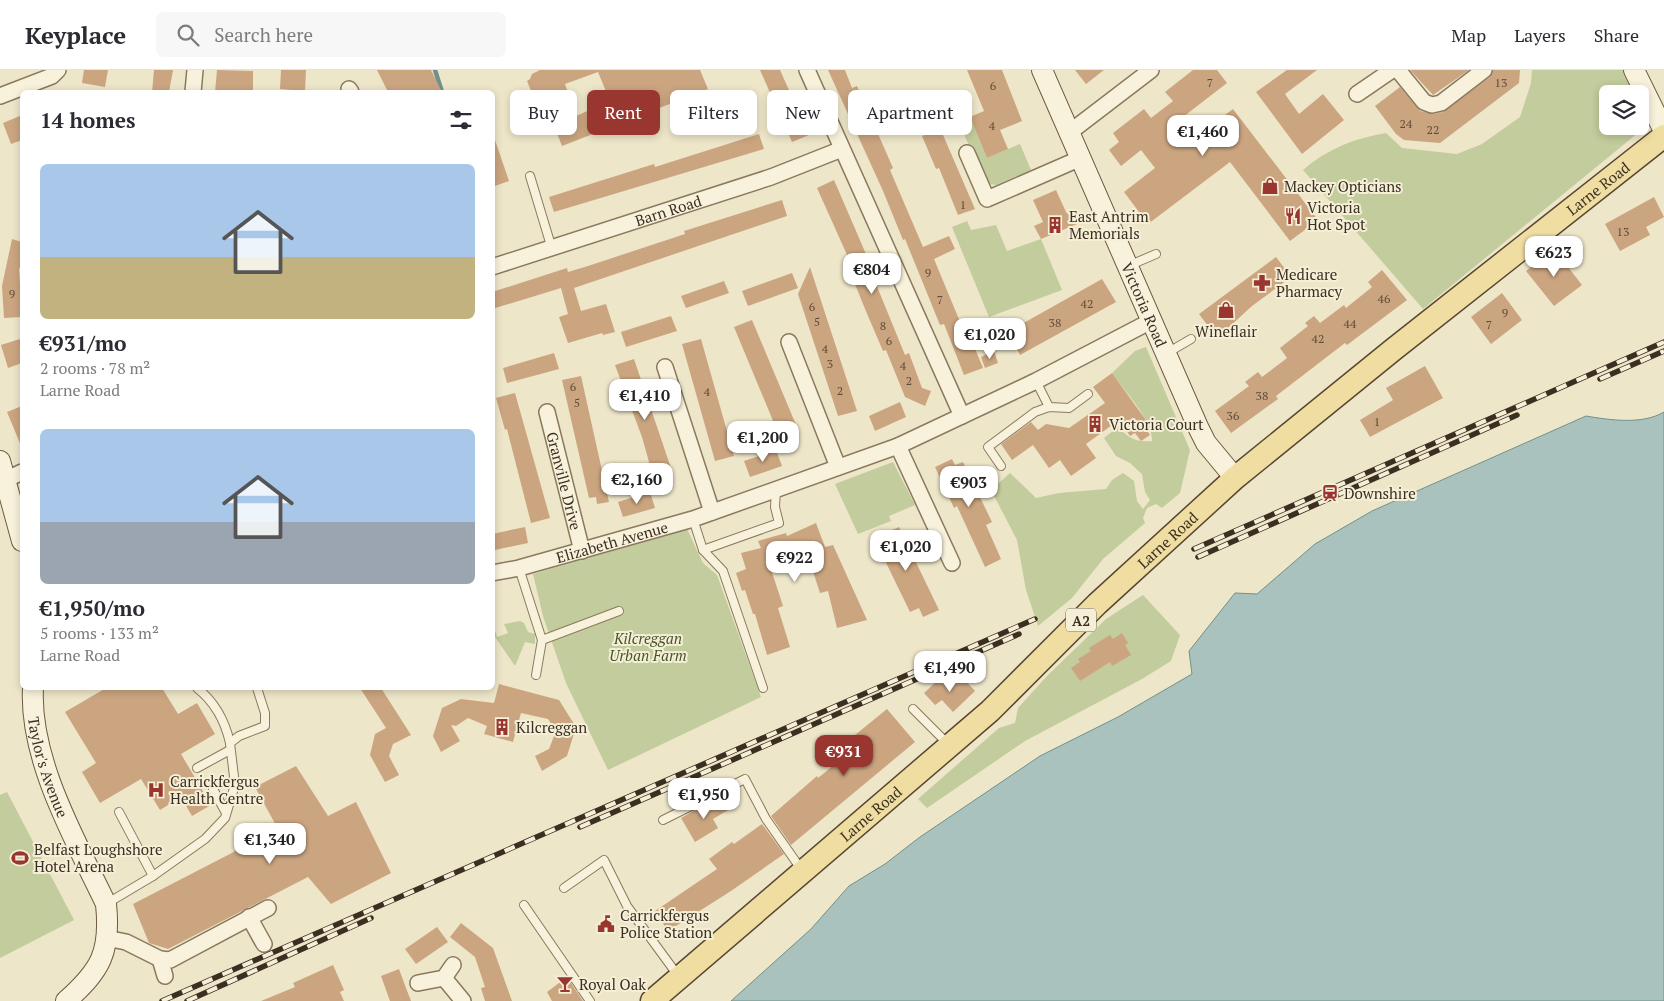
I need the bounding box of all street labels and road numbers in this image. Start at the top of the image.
street label: Larne Road [1562,157,1634,219]
street label: Barn Road [632,190,704,230]
street label: Victoria Road [1117,259,1172,350]
street label: Granville Drive [542,430,586,532]
street label: Larne Road [1133,507,1202,572]
street label: Elizabeth Avenue [554,517,670,567]
road number: A2 [1066,608,1096,632]
street label: Taylor's Avenue [24,715,73,820]
street label: Larne Road [836,781,906,846]

